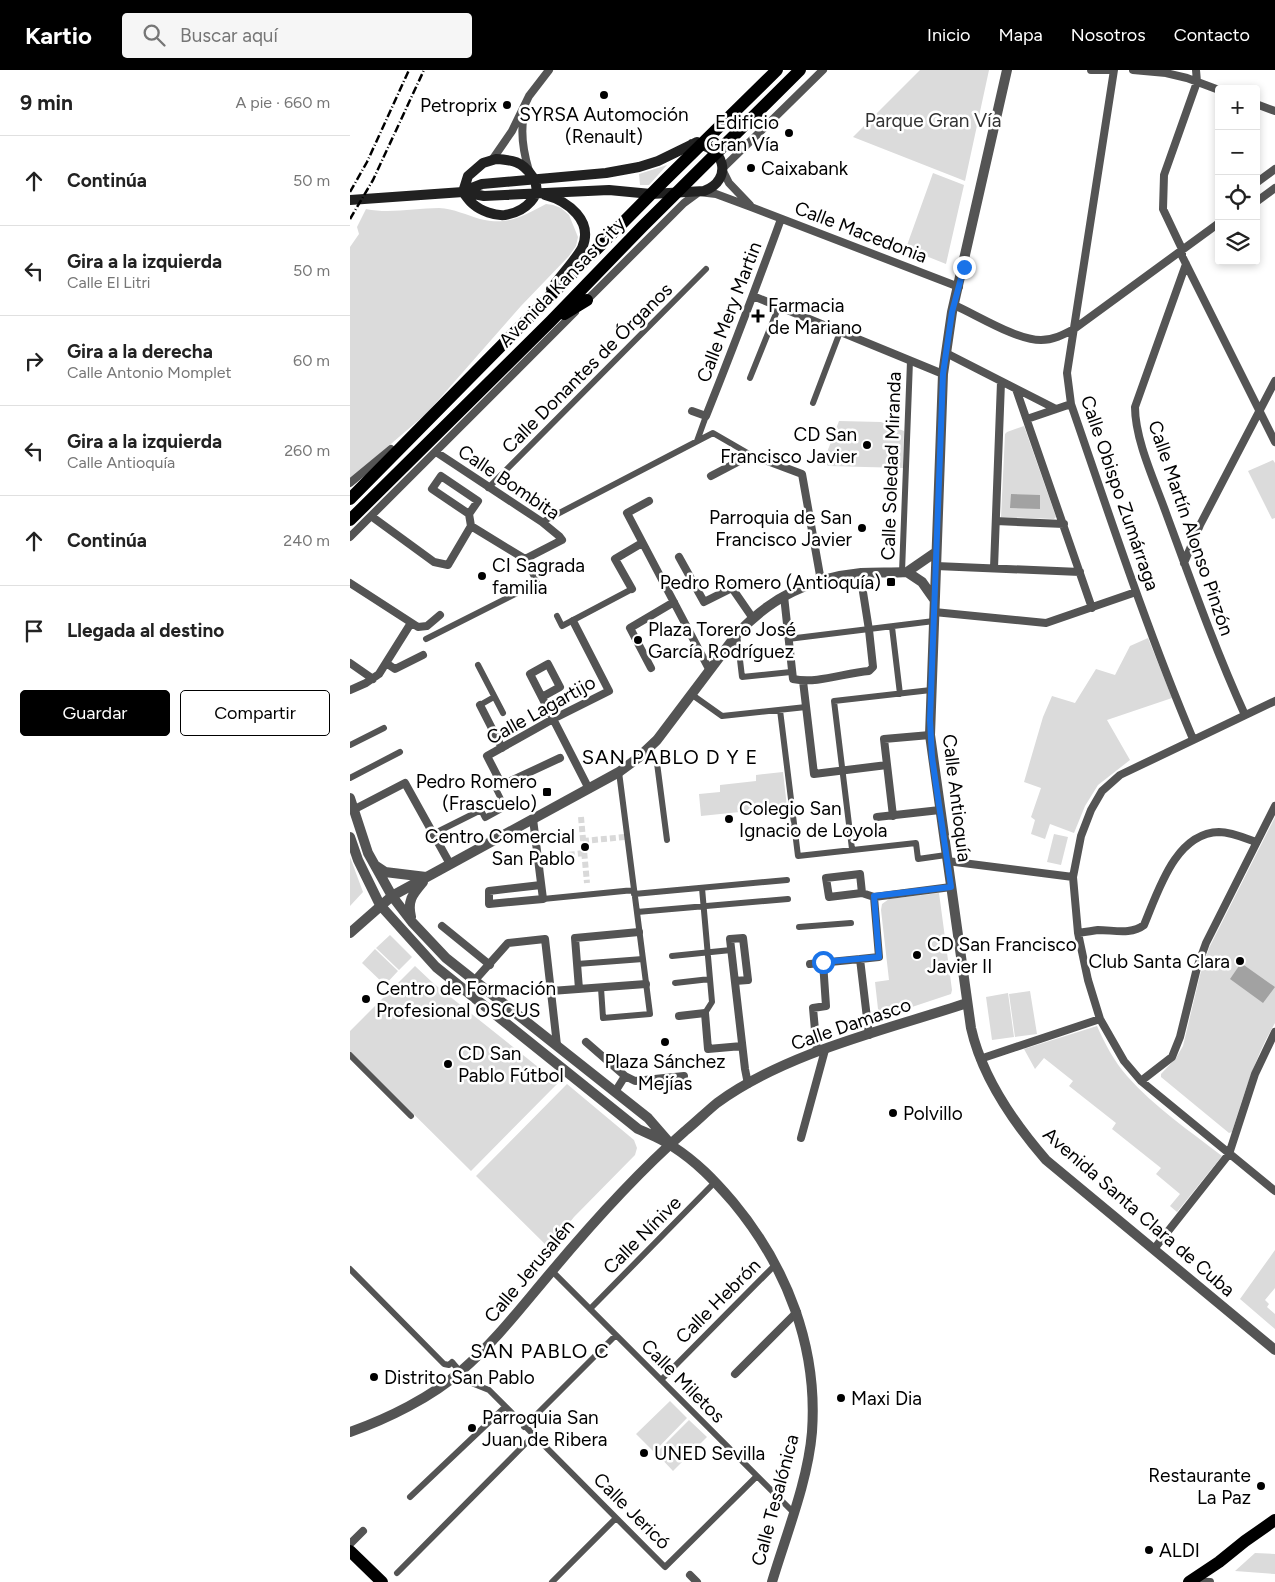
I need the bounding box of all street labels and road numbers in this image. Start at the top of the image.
street label: Calle Macedonia [791,196,931,268]
street label: Avenida Kansas City [494,212,630,352]
street label: Calle Mery Martin [692,238,766,386]
street label: Calle Donantes de Órganos [497,278,677,458]
street label: Calle Soledad Miranda [876,371,906,561]
street label: Calle Obispo Zumárraga [1076,392,1164,594]
street label: Calle Martín Alonso Pinzón [1143,417,1239,639]
street label: Calle Bombita [454,439,564,525]
street label: Calle Lagartijo [482,671,600,749]
street label: Calle Antioquía [938,733,976,863]
street label: Calle Damasco [788,993,914,1055]
street label: Avenida Santa Clara de Cuba [1038,1122,1240,1302]
street label: Calle Nínive [598,1191,686,1279]
street label: Calle Jerusalén [479,1215,579,1327]
street label: Calle Hebrón [671,1254,765,1348]
street label: Calle Miletos [636,1334,730,1428]
street label: Calle Tesalónica [746,1432,804,1568]
street label: Calle Jericó [589,1468,675,1554]

